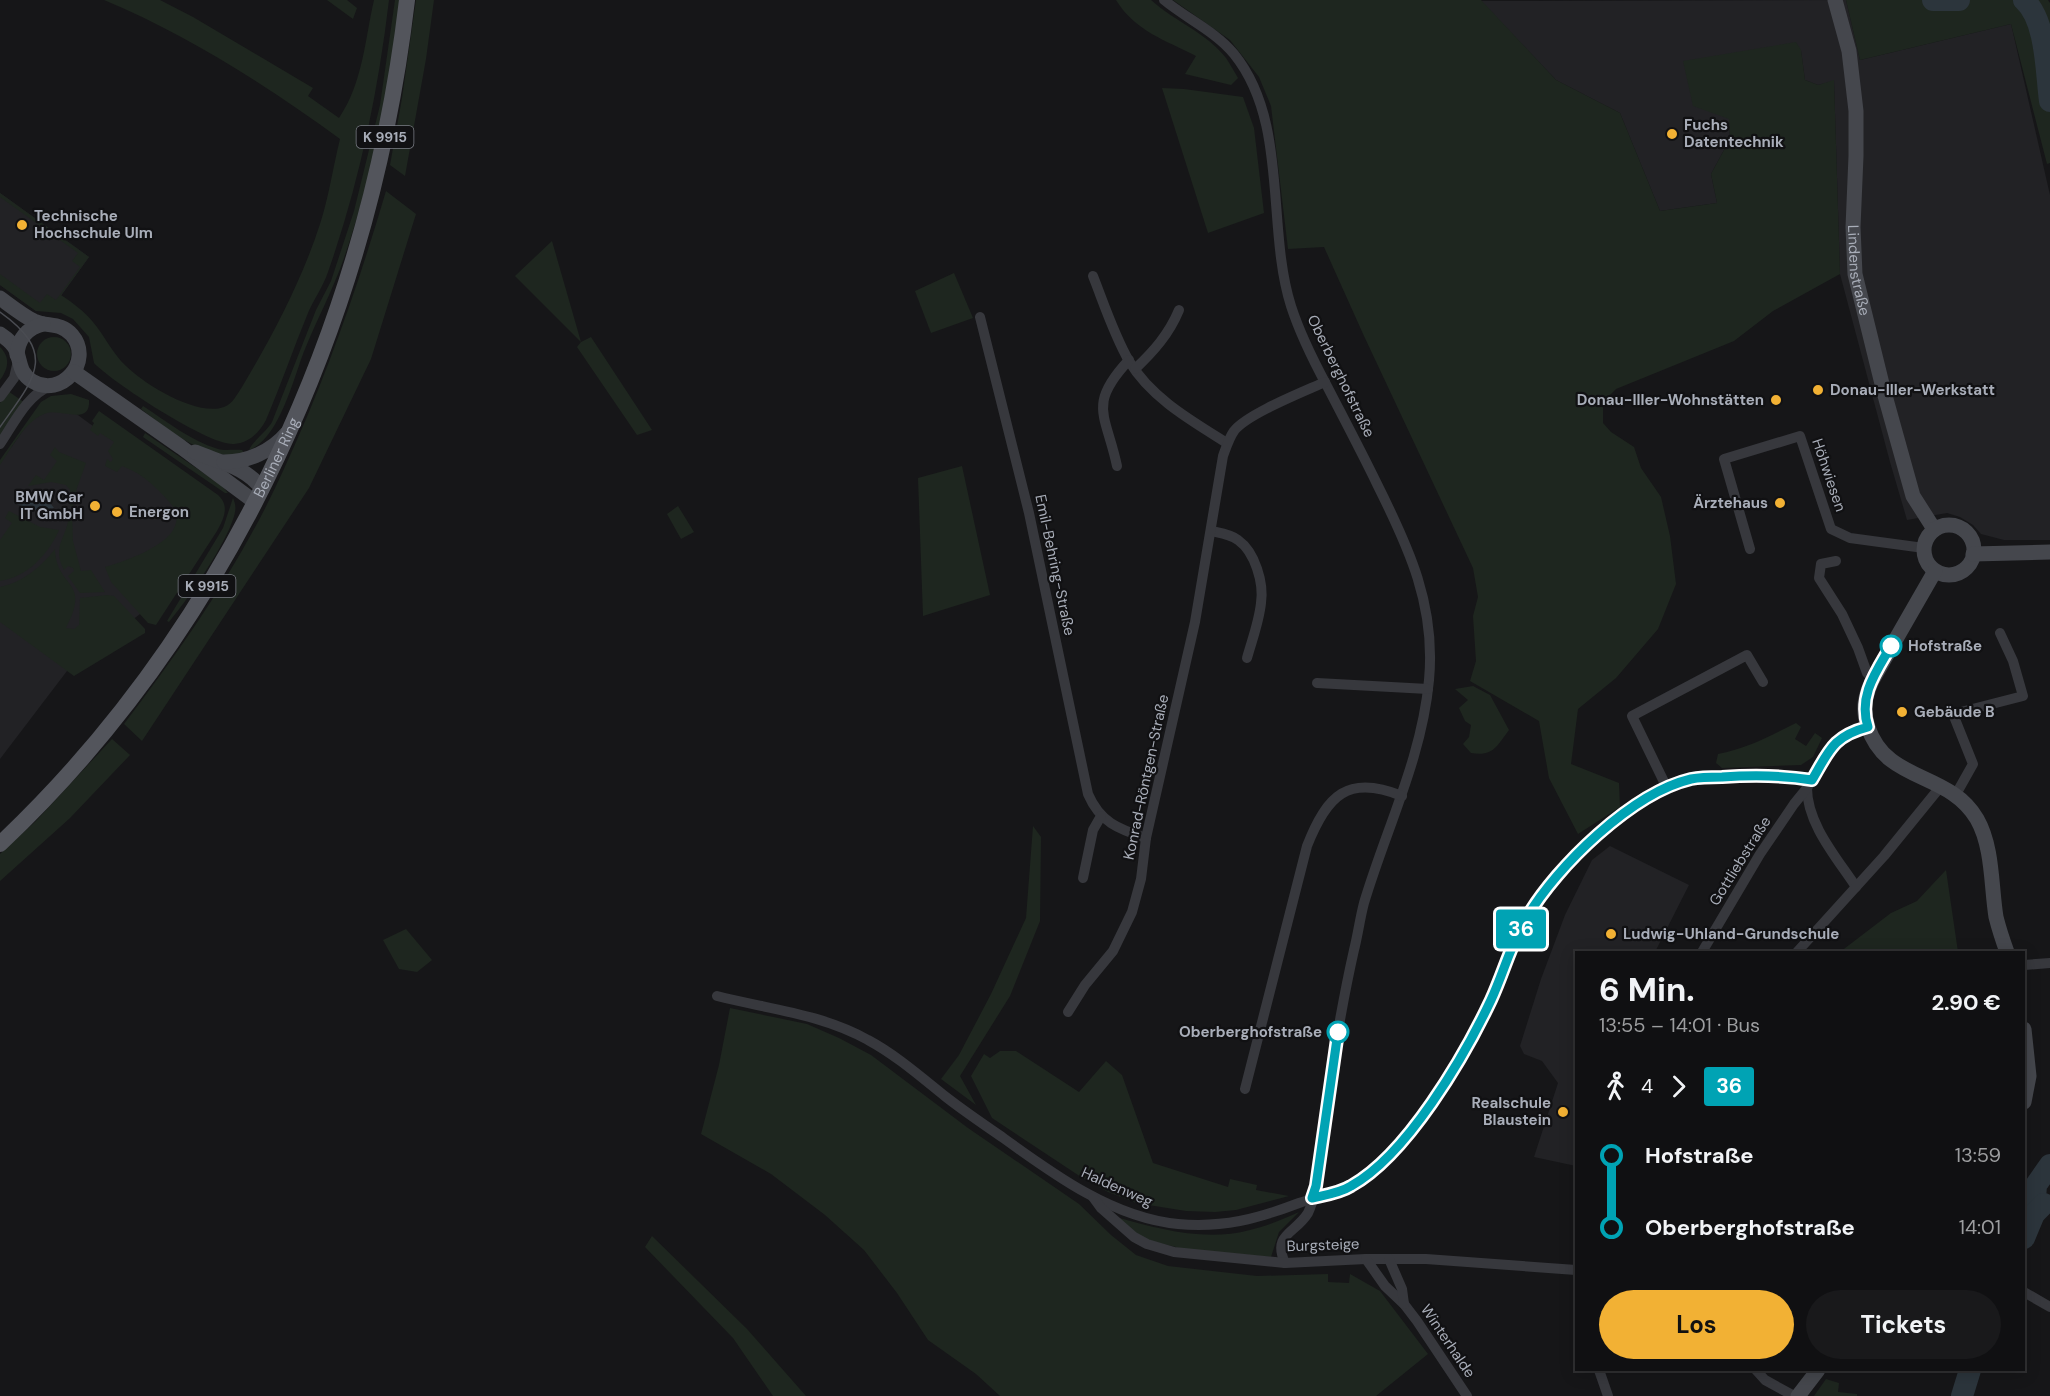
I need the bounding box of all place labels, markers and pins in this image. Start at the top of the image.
place label: Fuchs Datentechnik [1684,115,1784,152]
marker: Fuchs Datentechnik [1665,127,1679,141]
place label: Technische Hochschule Ulm [34,206,153,243]
marker: Technische Hochschule Ulm [15,218,29,232]
place label: Donau-Iller-Werkstatt [1830,380,1995,400]
marker: Donau-Iller-Werkstatt [1811,383,1825,397]
place label: Donau-Iller-Wohnstätten [1577,390,1764,410]
marker: Donau-Iller-Wohnstätten [1769,393,1783,407]
place label: BMW Car IT GmbH [15,487,83,524]
place label: Ärztehaus [1693,493,1768,513]
marker: Ärztehaus [1773,496,1787,510]
marker: BMW Car IT GmbH [88,499,102,513]
place label: Energon [129,502,189,522]
marker: Energon [110,505,124,519]
marker: Hofstraße [1880,635,1902,657]
place label: Hofstraße [1908,636,1982,656]
place label: Gebäude B [1914,702,1995,722]
marker: Gebäude B [1895,705,1909,719]
place label: Ludwig-Uhland-Grundschule [1623,924,1839,944]
marker: Ludwig-Uhland-Grundschule [1604,927,1618,941]
marker: Oberberghofstraße [1327,1021,1349,1043]
place label: Oberberghofstraße [1179,1022,1322,1042]
place label: Realschule Blaustein [1472,1093,1551,1130]
marker: Realschule Blaustein [1556,1105,1570,1119]

